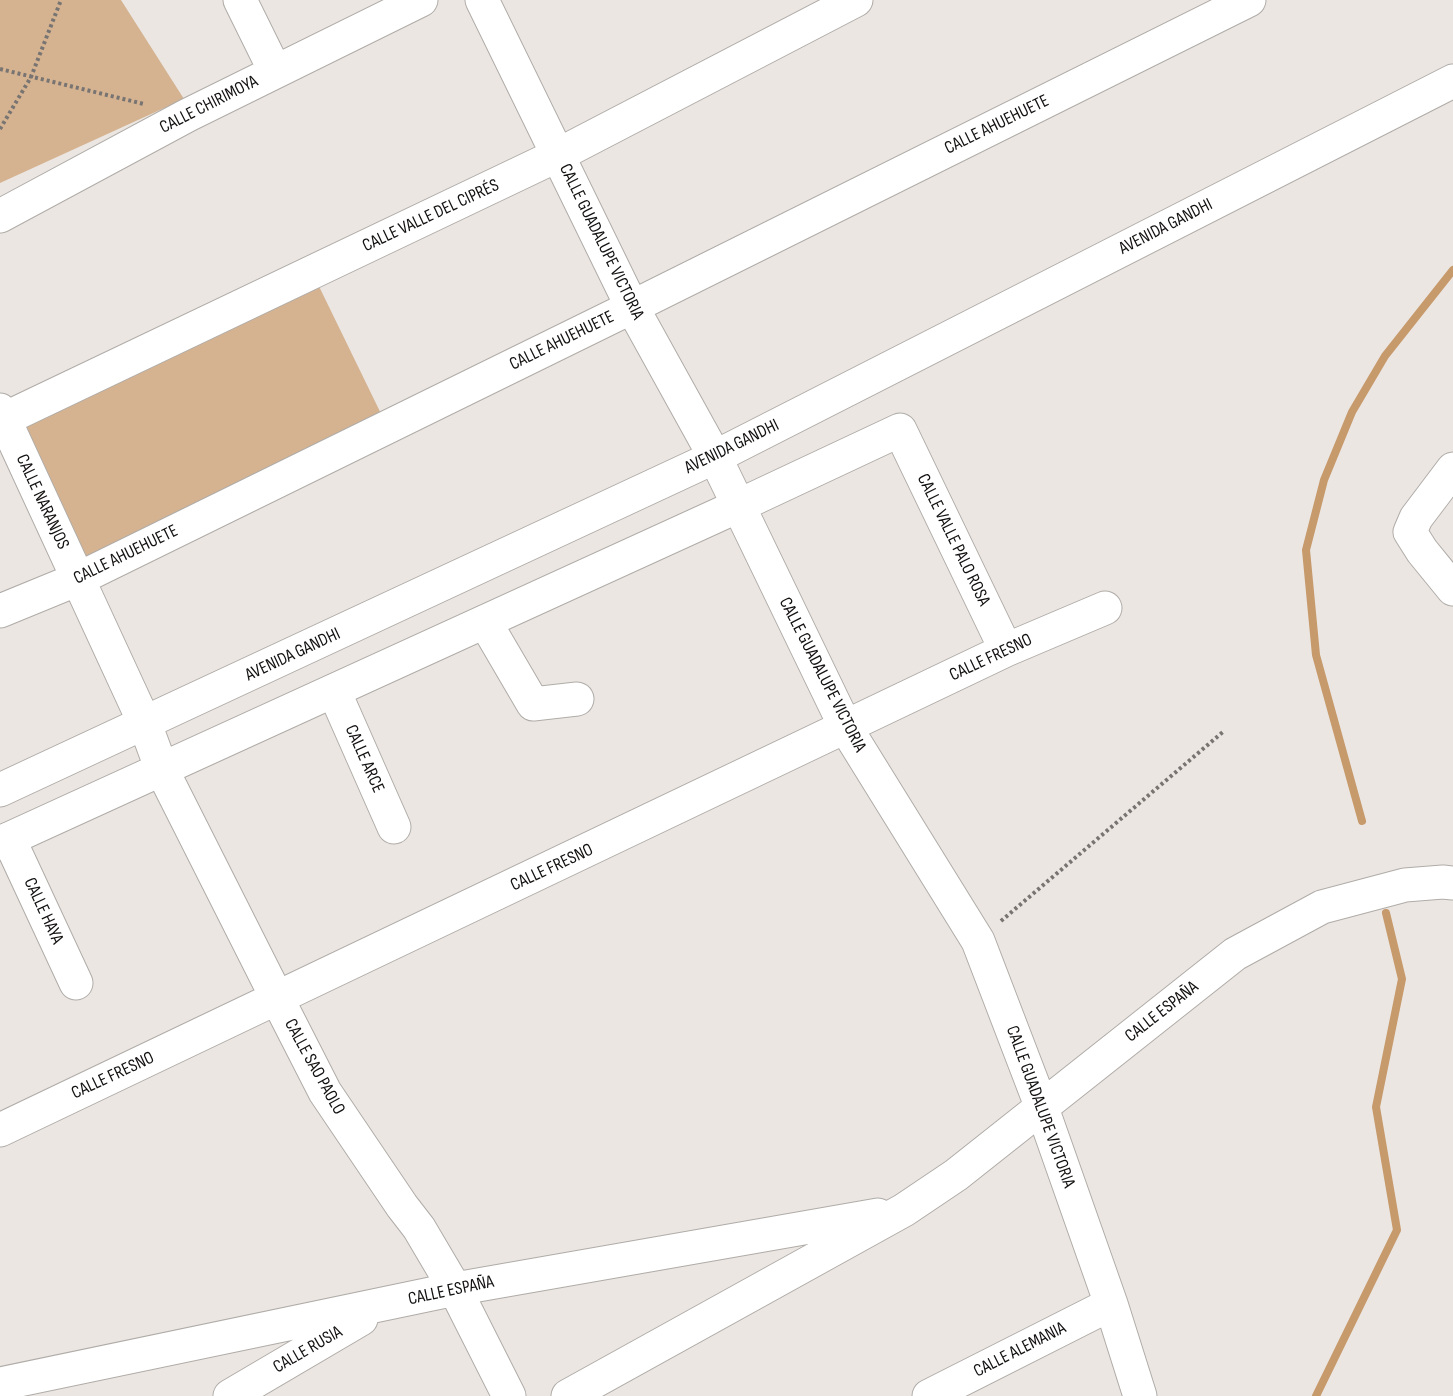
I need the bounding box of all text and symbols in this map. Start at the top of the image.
street label: CALLE CHIRIMOYA [156,71,262,139]
street label: CALLE AHUEHUETE [941,90,1053,160]
street label: CALLE GUADALUPE VICTORIA [554,160,648,324]
street label: CALLE VALLE DEL CIPRÉS [359,175,503,257]
street label: AVENIDA GANDHI [1116,194,1216,260]
street label: CALLE AHUEHUETE [506,306,618,376]
street label: AVENIDA GANDHI [681,415,783,479]
street label: CALLE NARANJOS [11,451,73,553]
street label: CALLE VALLE PALO ROSA [912,470,994,610]
street label: CALLE AHUEHUETE [70,520,182,590]
street label: CALLE GUADALUPE VICTORIA [774,594,870,756]
street label: AVENIDA GANDHI [242,624,344,686]
street label: CALLE FRESNO [946,629,1036,687]
street label: CALLE ARCE [339,722,389,796]
street label: CALLE FRESNO [507,839,597,897]
street label: CALLE HAYA [18,874,68,948]
street label: CALLE ESPAÑA [1121,977,1203,1047]
street label: CALLE SAO PAOLO [279,1015,349,1119]
street label: CALLE GUADALUPE VICTORIA [1001,1023,1079,1191]
street label: CALLE FRESNO [68,1047,158,1105]
street label: CALLE ESPAÑA [406,1271,496,1311]
street label: CALLE ALEMANIA [970,1318,1070,1382]
street label: CALLE RUSIA [270,1322,346,1378]

